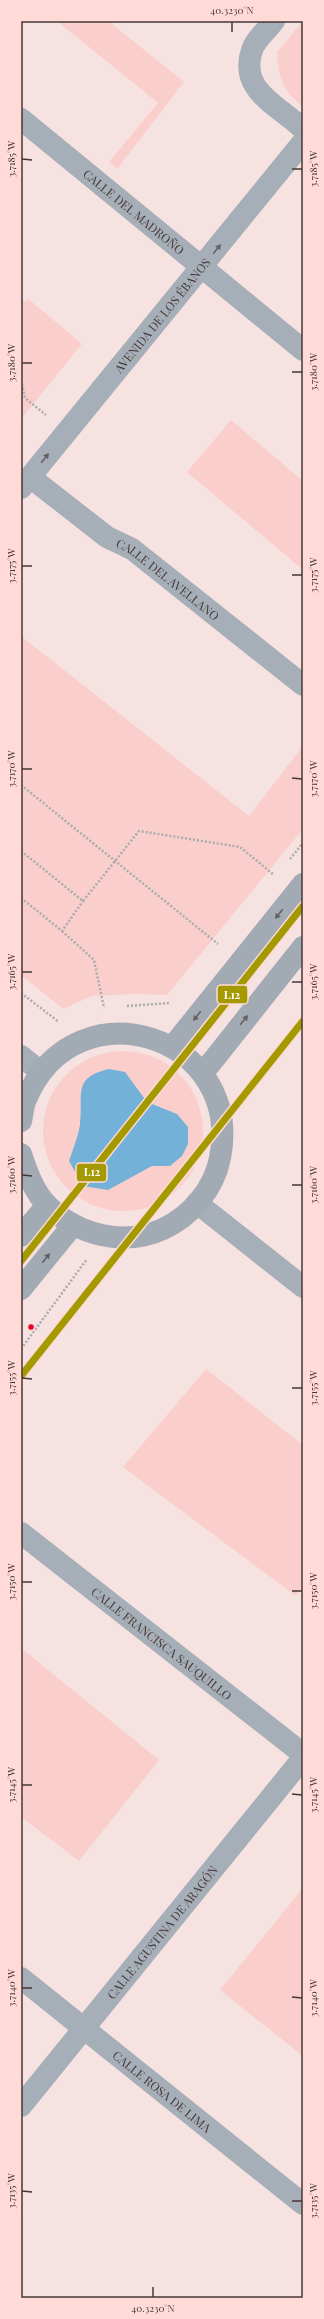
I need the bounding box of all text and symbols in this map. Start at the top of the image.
text: 40.3230°N [210,3,254,17]
text: 3.7185°W [4,140,18,177]
text: 3.7185°W [306,150,320,187]
street label: CALLE DEL MADROÑO [80,165,188,258]
one-way arrow [212,244,221,255]
street label: AVENIDA DE LOS ÉBANOS [110,254,213,377]
text: 3.7180°W [4,343,18,382]
text: 3.7180°W [306,352,320,391]
one-way arrow [41,452,49,463]
street label: CALLE DEL AVELLANO [114,535,223,624]
text: 3.7175°W [4,547,18,584]
text: 3.7175°W [306,556,320,593]
text: 3.7170°W [4,750,18,787]
text: 3.7170°W [306,760,320,797]
one-way arrow [274,909,283,920]
text: 3.7165°W [4,953,18,990]
text: 3.7165°W [306,963,320,1000]
line badge: L12 [217,985,248,1004]
text: L12 [224,987,241,1002]
one-way arrow [193,1010,202,1021]
one-way arrow [240,1015,249,1026]
text: 3.7160°W [4,1155,18,1194]
line badge: L12 [76,1163,107,1182]
text: L12 [84,1164,101,1179]
text: 3.7160°W [306,1165,320,1204]
one-way arrow [41,1253,50,1264]
unlabelled marker [26,1322,36,1332]
text: 3.7155°W [4,1359,18,1396]
text: 3.7155°W [306,1369,320,1406]
text: 3.7150°W [4,1563,18,1600]
text: 3.7150°W [306,1572,320,1609]
street label: CALLE FRANCISCA SAUQUILLO [88,1583,235,1704]
text: 3.7145°W [4,1766,18,1803]
text: 3.7145°W [306,1776,320,1813]
street label: CALLE AGUSTINA DE ARAGÓN [103,1861,221,2002]
text: 3.7140°W [4,1968,18,2007]
text: 3.7140°W [306,1978,320,2017]
street label: CALLE ROSA DE LIMA [110,2047,215,2136]
text: 3.7135°W [4,2172,18,2209]
text: 3.7135°W [306,2182,320,2219]
text: 40.3230°N [131,2301,175,2315]

